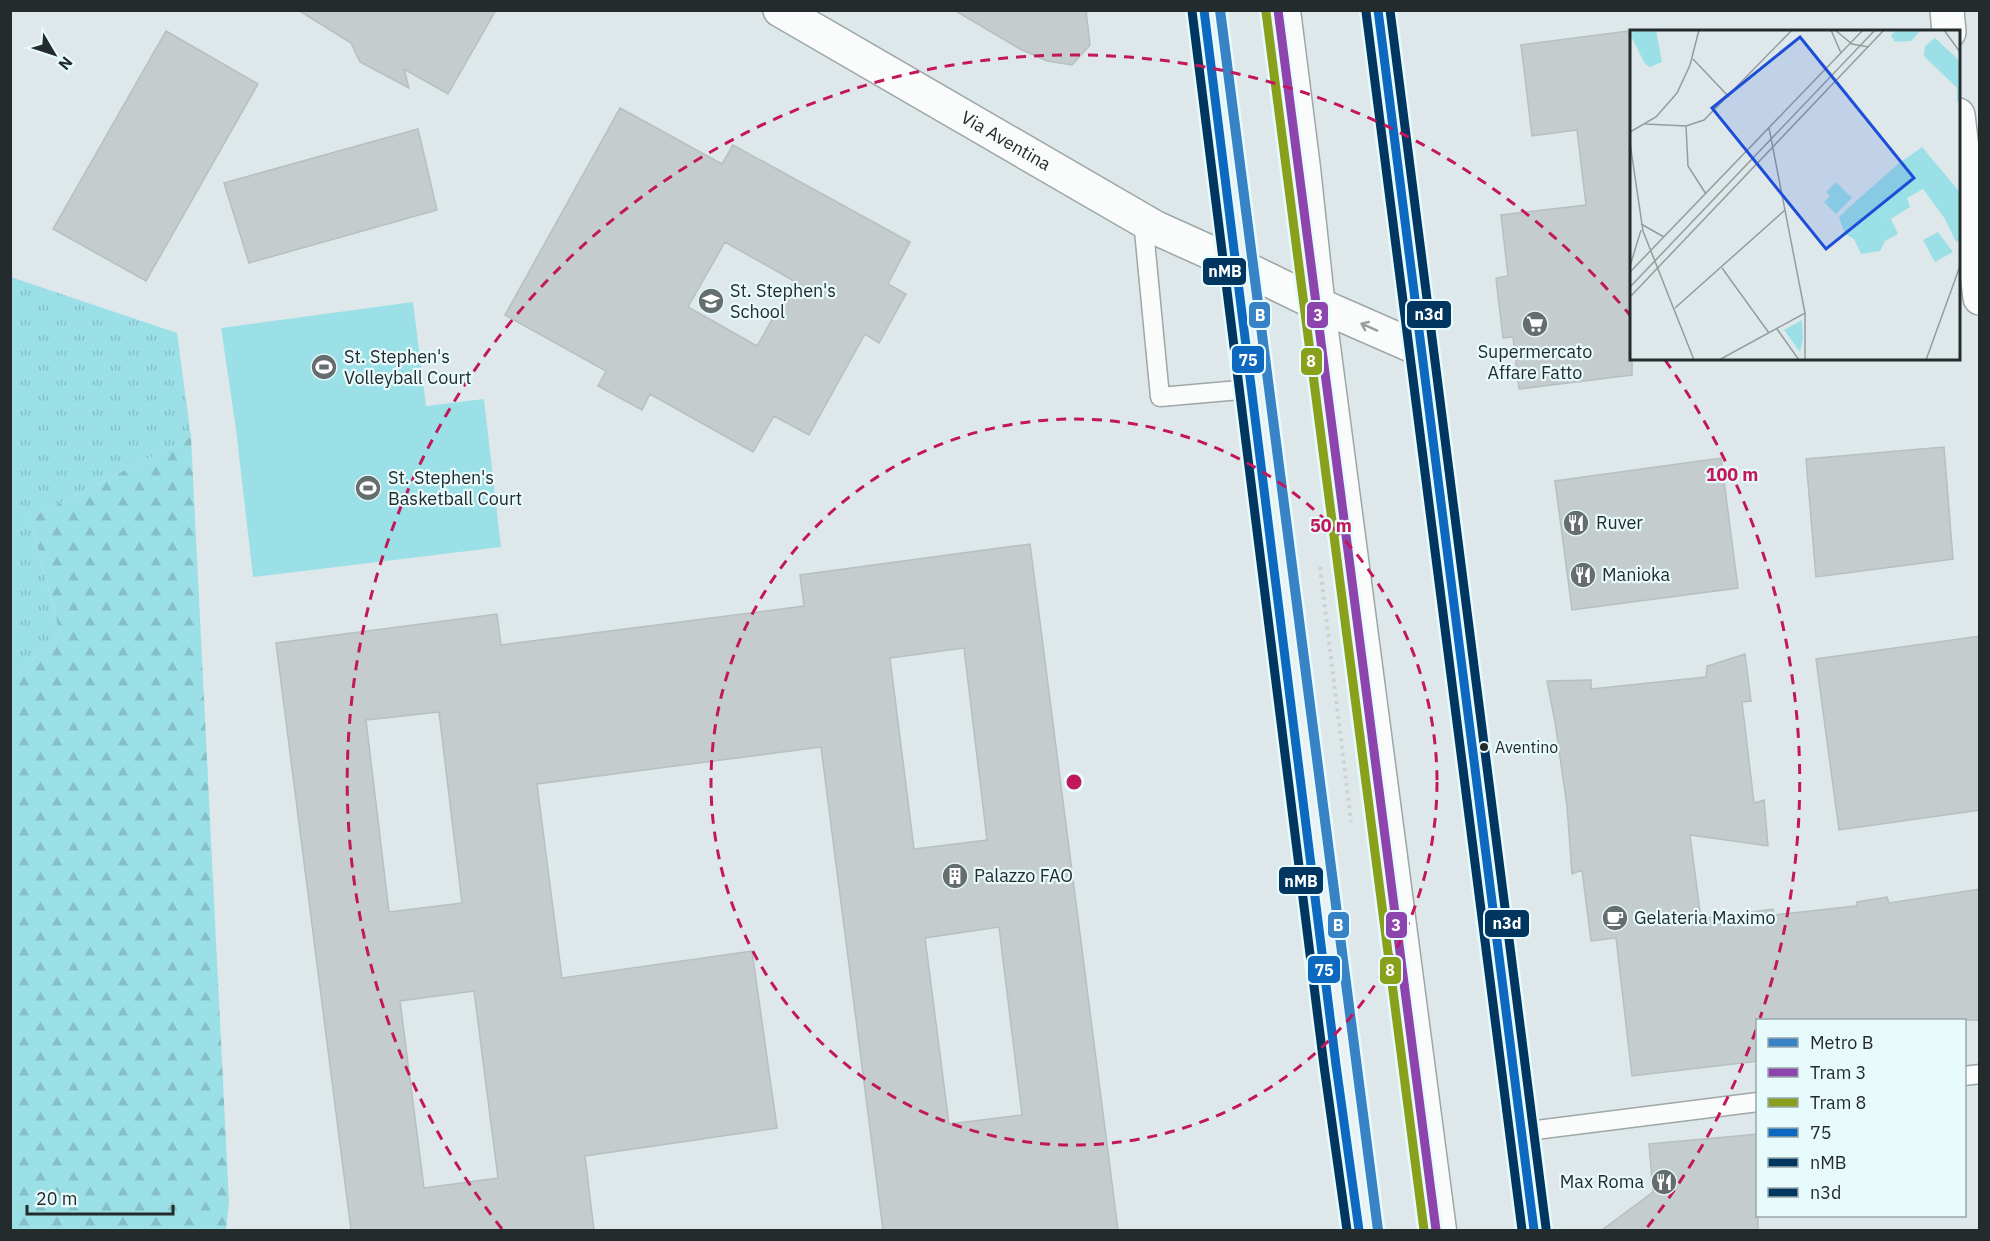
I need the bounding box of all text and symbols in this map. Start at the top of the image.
north arrow [24,24,84,84]
inset map [1630,30,1960,360]
text: N [54,53,77,74]
street label: Via Aventina [957,105,1055,176]
line badge: nMB [1202,257,1247,286]
text: nMB [1208,261,1242,281]
place label: St. Stephen's School [730,279,836,323]
school or university icon: St. Stephen's School [696,286,726,316]
line badge: n3d [1406,300,1452,329]
line badge: B [1248,301,1271,329]
line badge: 3 [1306,301,1329,329]
text: n3d [1415,304,1443,324]
text: B [1255,305,1266,325]
text: 3 [1313,305,1323,325]
supermarket icon: Supermercato Affare Fatto [1520,309,1550,339]
one-way arrow [1360,321,1378,332]
place label: Supermercato Affare Fatto [1478,340,1592,384]
place label: St. Stephen's Volleyball Court [344,345,471,389]
line badge: 75 [1231,345,1265,374]
line badge: 8 [1300,347,1323,376]
text: 75 [1238,350,1258,370]
text: 8 [1306,351,1316,371]
sports icon: St. Stephen's Volleyball Court [309,352,339,382]
text: 100 m [1706,463,1758,486]
place label: St. Stephen's Basketball Court [388,466,522,510]
sports icon: St. Stephen's Basketball Court [353,473,383,503]
restaurant icon: Ruver [1561,508,1591,538]
place label: Ruver [1596,511,1643,534]
text: 50 m [1310,514,1352,537]
restaurant icon: Manioka [1568,560,1598,590]
place label: Manioka [1602,563,1670,586]
place label: Aventino [1495,737,1558,757]
marker: Aventino [1478,741,1490,753]
centre of rings [1064,772,1084,792]
building icon: Palazzo FAO [940,861,970,891]
place label: Palazzo FAO [974,864,1073,887]
line badge: nMB [1278,866,1324,895]
text: nMB [1284,871,1318,891]
cafe icon: Gelateria Maximo [1600,903,1630,933]
place label: Gelateria Maximo [1634,906,1776,929]
line badge: n3d [1484,909,1530,938]
line badge: B [1327,911,1350,939]
line badge: 3 [1385,911,1408,939]
text: n3d [1493,913,1521,933]
text: B [1333,915,1344,935]
text: 3 [1391,915,1401,935]
line badge: 75 [1307,955,1341,984]
line badge: 8 [1379,956,1402,985]
text: 75 [1314,960,1334,980]
text: 8 [1385,960,1395,980]
legend [1756,1019,1966,1217]
text: Metro B [1810,1031,1873,1054]
text: Tram 3 [1810,1061,1866,1084]
text: Tram 8 [1810,1091,1866,1114]
text: 75 [1810,1121,1832,1144]
text: nMB [1810,1151,1847,1174]
restaurant icon: Max Roma [1649,1167,1679,1197]
place label: Max Roma [1560,1170,1644,1193]
scale bar [27,1178,172,1216]
text: n3d [1810,1181,1841,1204]
text: 20 m [36,1187,78,1210]

